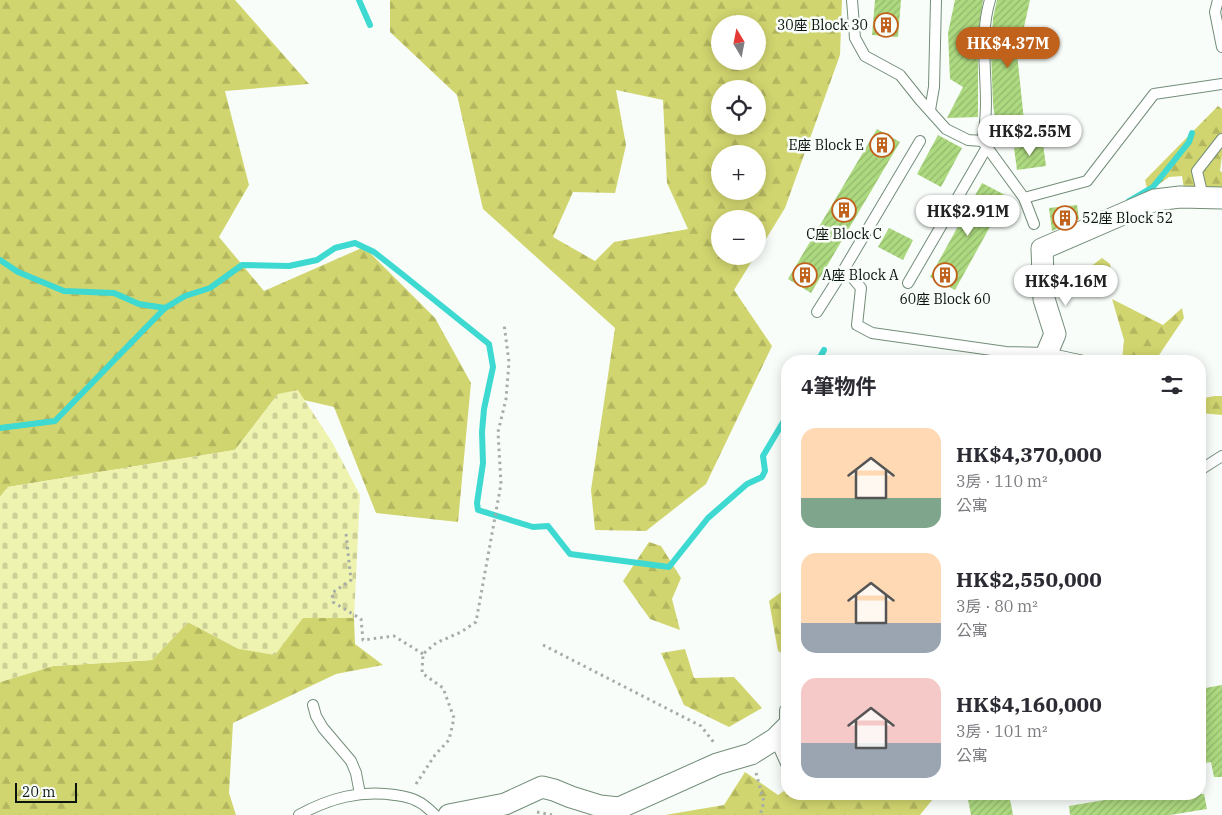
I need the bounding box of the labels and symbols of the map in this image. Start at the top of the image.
building icon: 30座 Block 30 [873,12,899,38]
north arrow [711,15,766,70]
place label: 30座 Block 30 [777,16,868,34]
pin: HK$4.37M [956,27,1060,69]
pin: HK$2.55M [978,114,1082,157]
building icon: E座 Block E [869,132,895,158]
place label: E座 Block E [789,136,864,154]
pin: HK$2.91M [916,194,1020,237]
building icon: C座 Block C [831,197,857,223]
building icon: 52座 Block 52 [1052,205,1078,231]
place label: 52座 Block 52 [1082,209,1173,227]
place label: C座 Block C [806,225,882,243]
building icon: A座 Block A [792,262,818,288]
building icon: 60座 Block 60 [932,262,958,288]
pin: HK$4.16M [1014,264,1118,307]
place label: A座 Block A [822,266,899,284]
place label: 60座 Block 60 [899,290,991,308]
scale bar [15,780,78,803]

